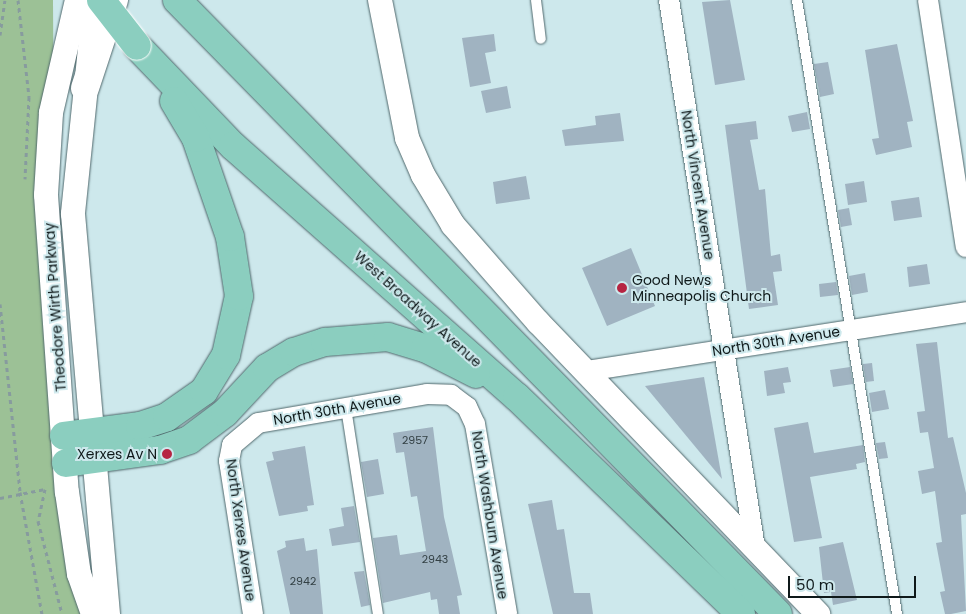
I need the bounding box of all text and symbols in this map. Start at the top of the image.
street label: North Vincent Avenue [678,109,718,261]
street label: Theodore Wirth Parkway [41,222,69,392]
street label: West Broadway Avenue [351,247,485,371]
place label: Good News Minneapolis Church [632,272,771,304]
marker: Good News Minneapolis Church [616,282,628,294]
street label: North 30th Avenue [711,323,841,359]
street label: North 30th Avenue [272,390,402,428]
street label: North Washburn Avenue [468,430,512,600]
house number: 2957 [402,433,428,447]
place label: Xerxes Av N [77,446,157,462]
marker: Xerxes Av N [161,448,173,460]
street label: North Xerxes Avenue [223,458,259,602]
house number: 2943 [422,552,448,566]
scale bar [791,566,918,598]
house number: 2942 [290,574,316,588]
text: 50 m [796,574,834,595]

